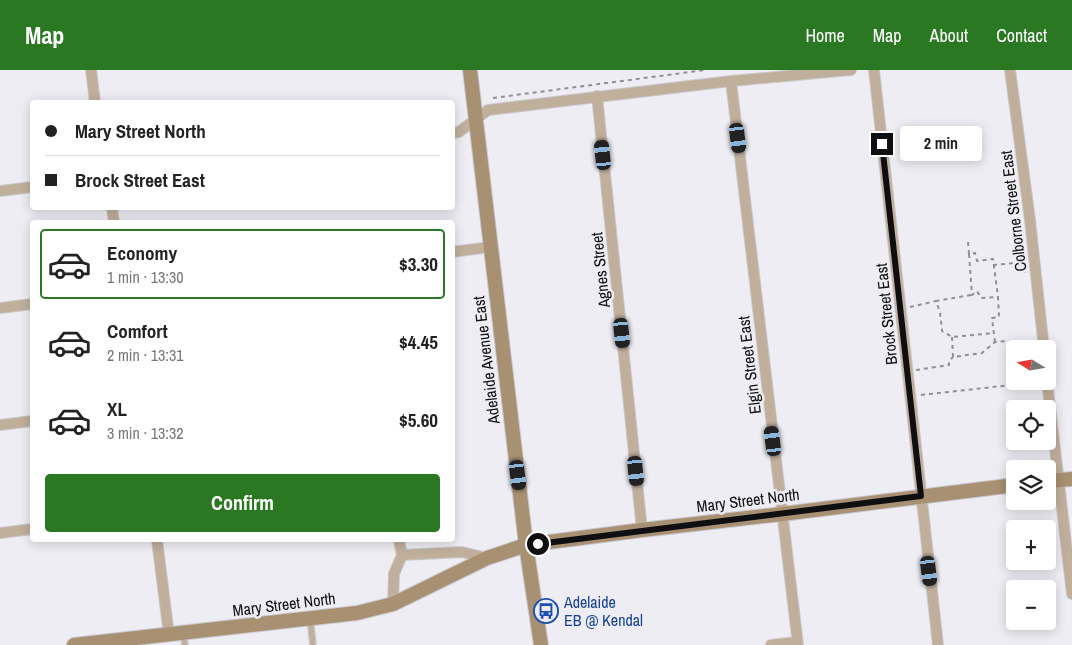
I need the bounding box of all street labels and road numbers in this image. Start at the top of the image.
street label: Colborne Street East [995,149,1031,273]
street label: Agnes Street [585,231,615,310]
street label: Brock Street East [870,262,902,366]
street label: Adelaide Avenue East [467,294,505,426]
street label: Elgin Street East [732,314,766,415]
street label: Mary Street North [695,483,801,517]
street label: Mary Street North [231,587,337,621]

